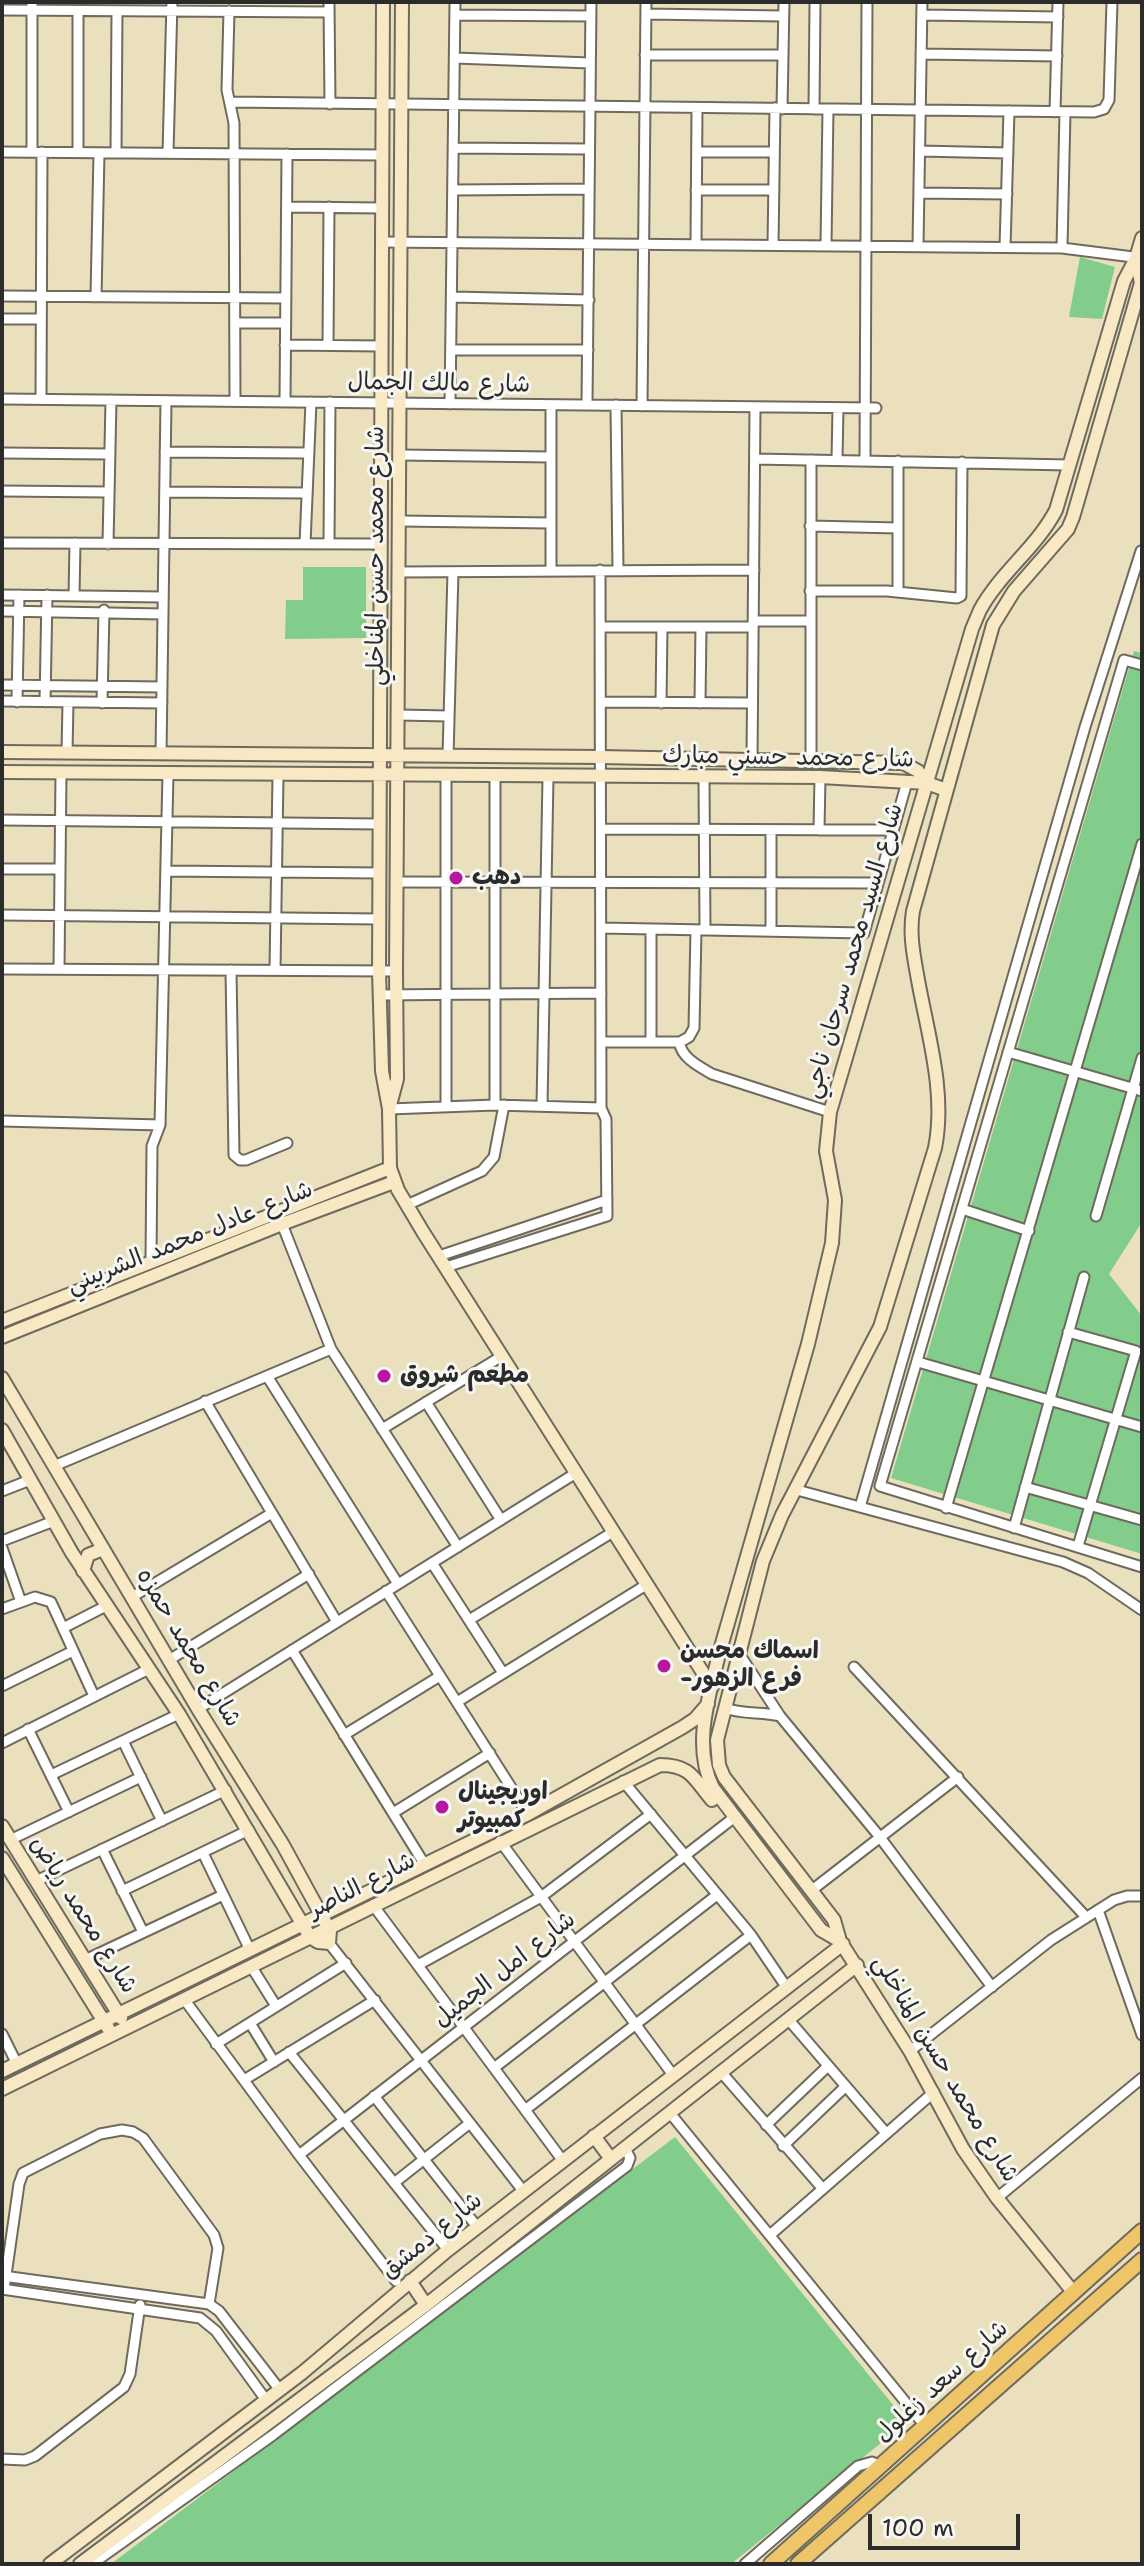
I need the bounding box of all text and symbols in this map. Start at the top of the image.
street label: شارع مالك الجمال [347,368,531,400]
street label: شارع محمد حسن المناخلي [363,426,391,686]
street label: شارع محمد حسني مبارك [662,741,914,775]
street label: شارع السيد محمد سرحان ناجي [798,800,910,1102]
place label: دهب [472,864,521,892]
marker: دهب [447,869,465,887]
street label: شارع عادل محمد الشربيني [63,1175,317,1301]
place label: مطعم شروق [400,1362,529,1390]
marker: مطعم شروق [375,1367,393,1385]
street label: شارع محمد حمزه [129,1563,247,1733]
place label: اسماك محسن -فرع الزهور [680,1638,819,1694]
marker: اسماك محسن -فرع الزهور [655,1657,673,1675]
place label: اوريجينال كمبيوتر [458,1779,548,1835]
marker: اوريجينال كمبيوتر [433,1798,451,1816]
street label: شارع محمد رياض [23,1831,143,1999]
street label: شارع الناصر [304,1847,420,1925]
street label: شارع امل الجميل [428,1906,582,2034]
street label: شارع محمد حسن المناخلي [866,1950,1024,2188]
street label: شارع دمشق [375,2186,489,2286]
street label: شارع سعد زغلول [869,2315,1015,2449]
scale bar [872,2498,1024,2548]
text: 100 m [882,2512,954,2544]

